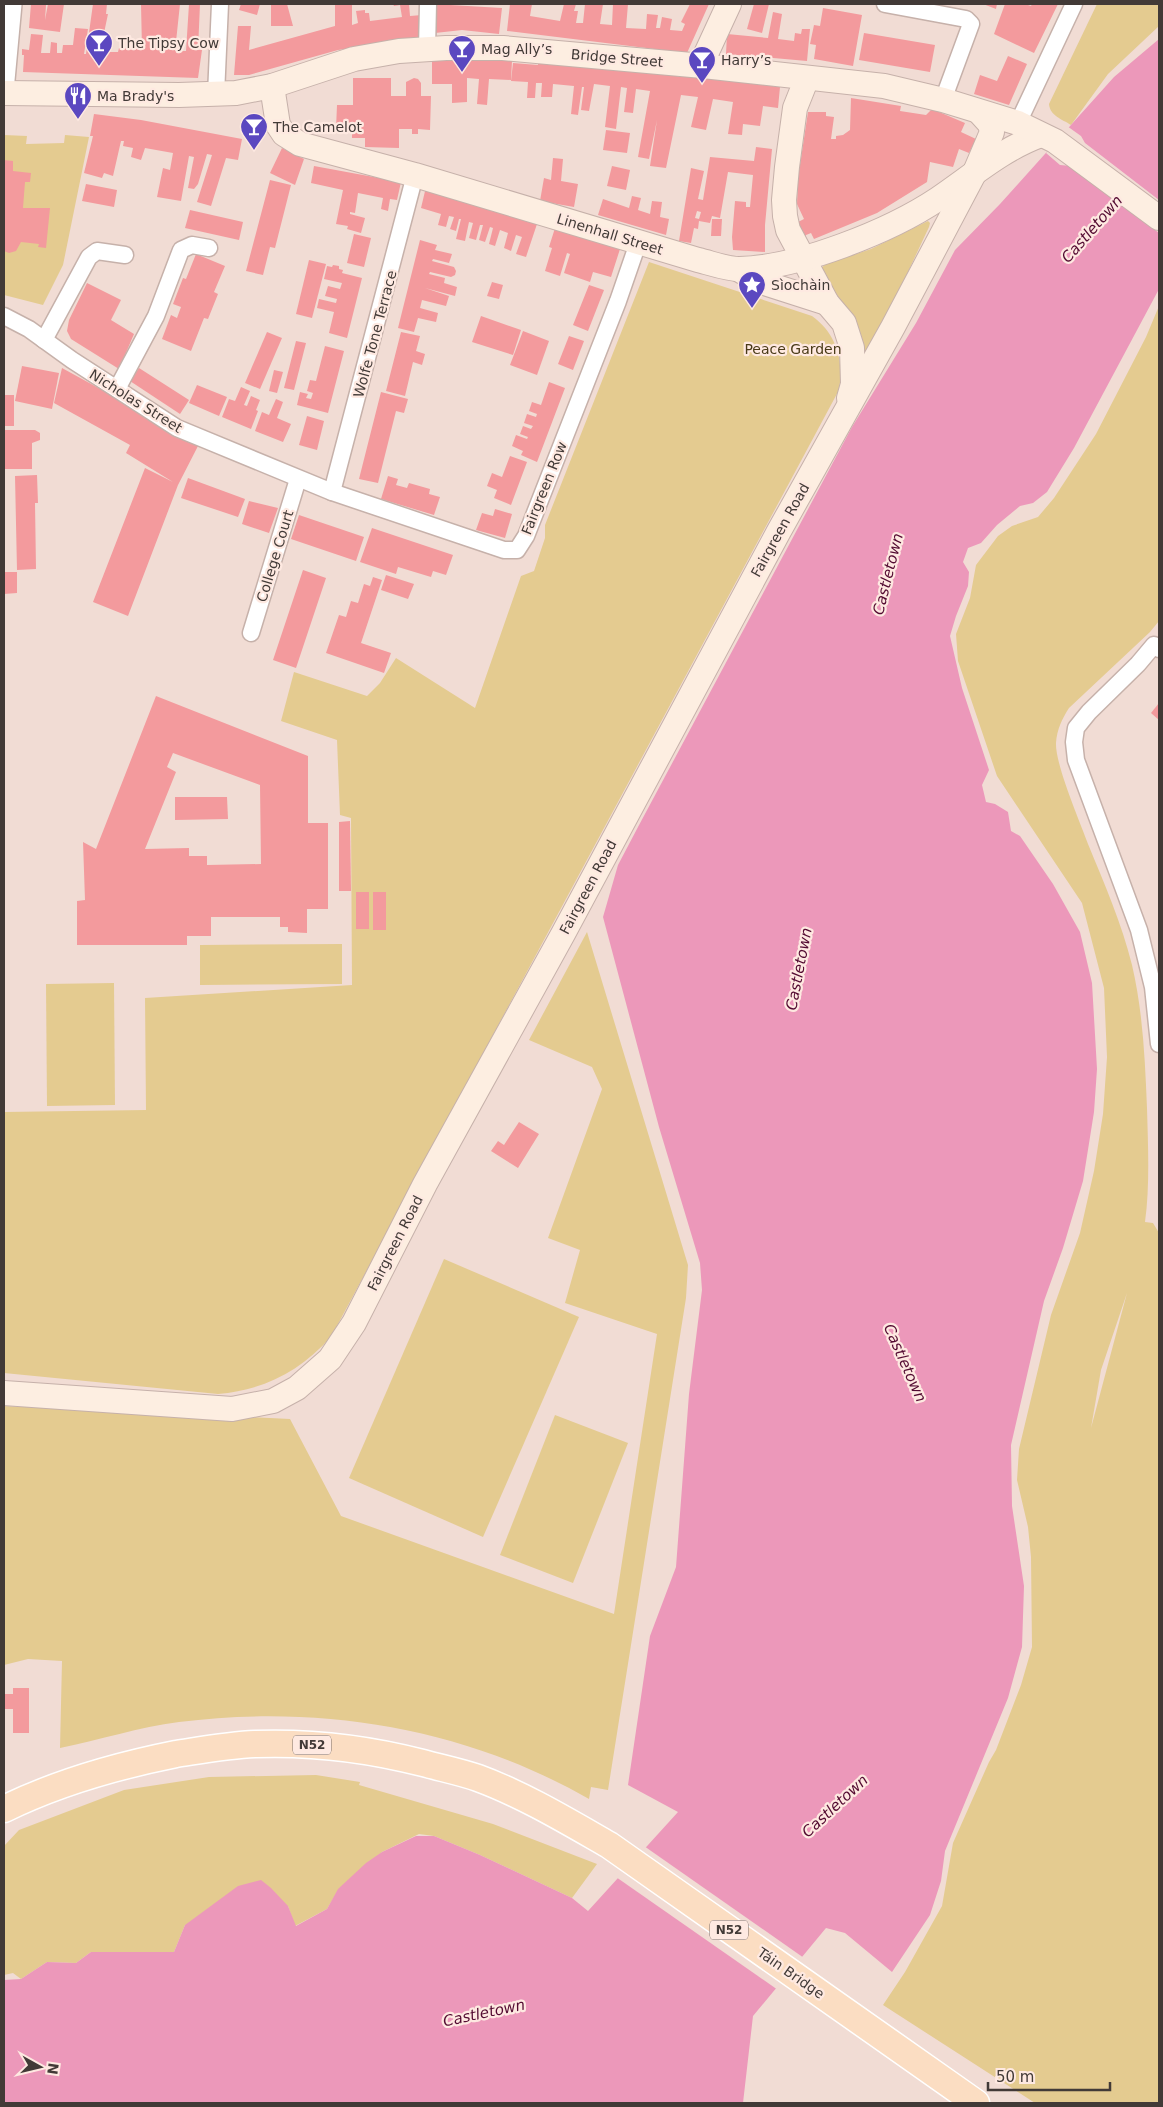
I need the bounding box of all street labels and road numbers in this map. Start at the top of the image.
street label: Bridge Street [570,46,664,70]
street label: Linenhall Street [555,210,666,258]
street label: Wolfe Tone Terrace [350,269,400,399]
street label: Nicholas Street [87,366,186,436]
street label: Fairgreen Row [518,439,570,537]
street label: Fairgreen Road [748,480,812,580]
street label: College Court [253,508,297,604]
street label: Fairgreen Road [556,837,620,937]
street label: Fairgreen Road [364,1193,426,1293]
road number: N52 [293,1736,331,1754]
road number: N52 [710,1920,748,1940]
street label: Táin Bridge [754,1944,827,2002]

